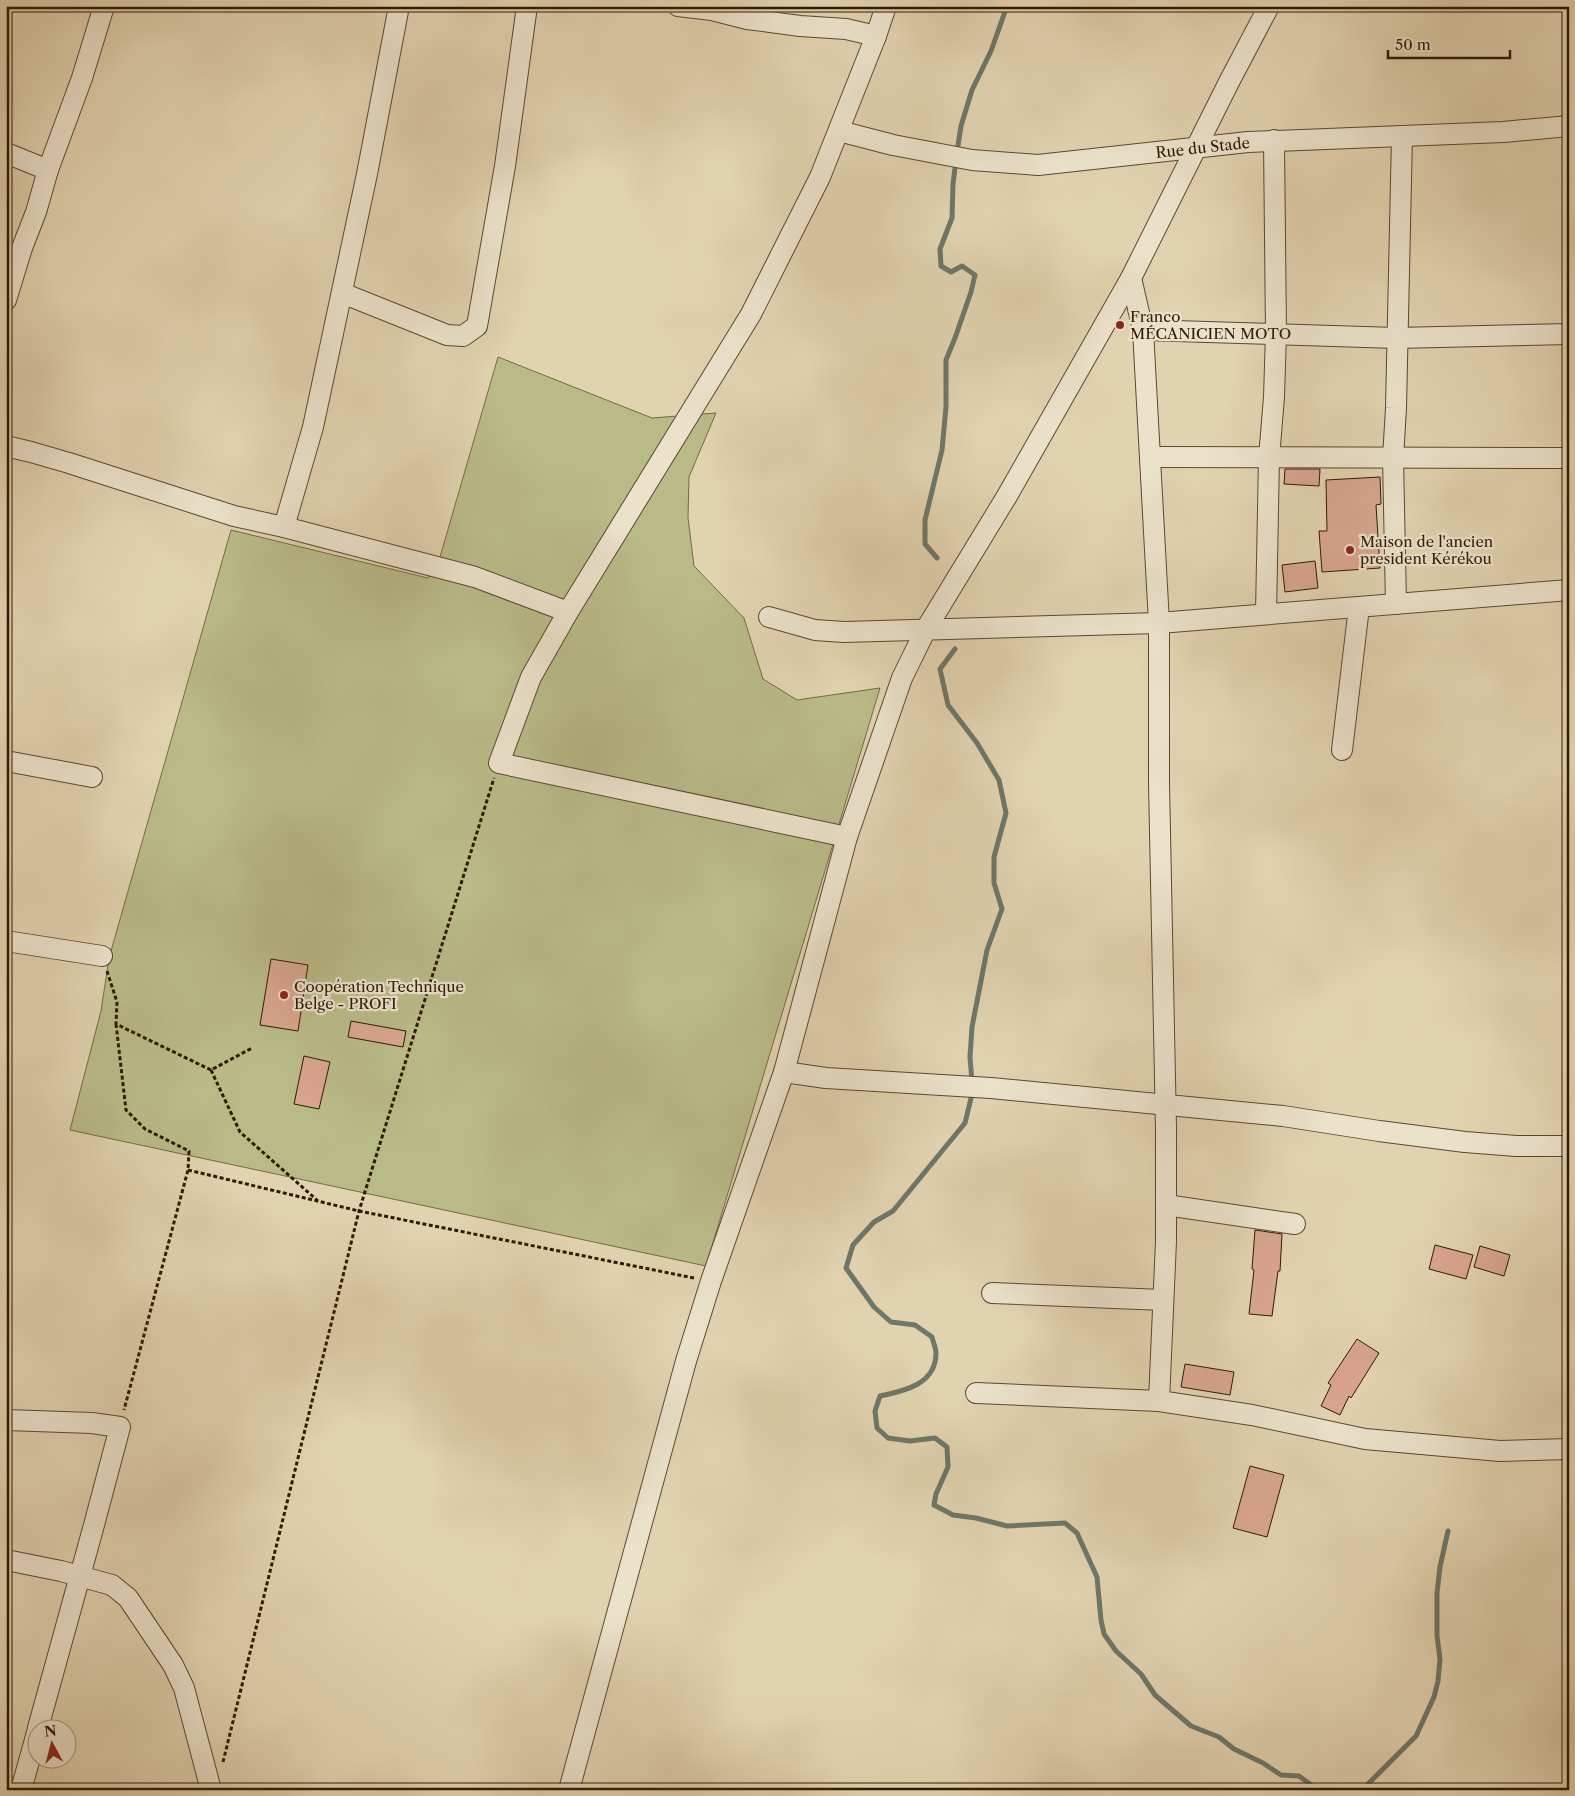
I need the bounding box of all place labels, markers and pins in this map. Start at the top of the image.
place label: Franco MÉCANICIEN MOTO [1130,307,1291,343]
marker: Franco MÉCANICIEN MOTO [1114,319,1126,331]
place label: Maison de l'ancien president Kérékou [1360,532,1494,568]
marker: Maison de l'ancien president Kérékou [1344,544,1356,556]
place label: Coopération Technique Belge - PROFI [294,977,464,1013]
marker: Coopération Technique Belge - PROFI [278,989,290,1001]

